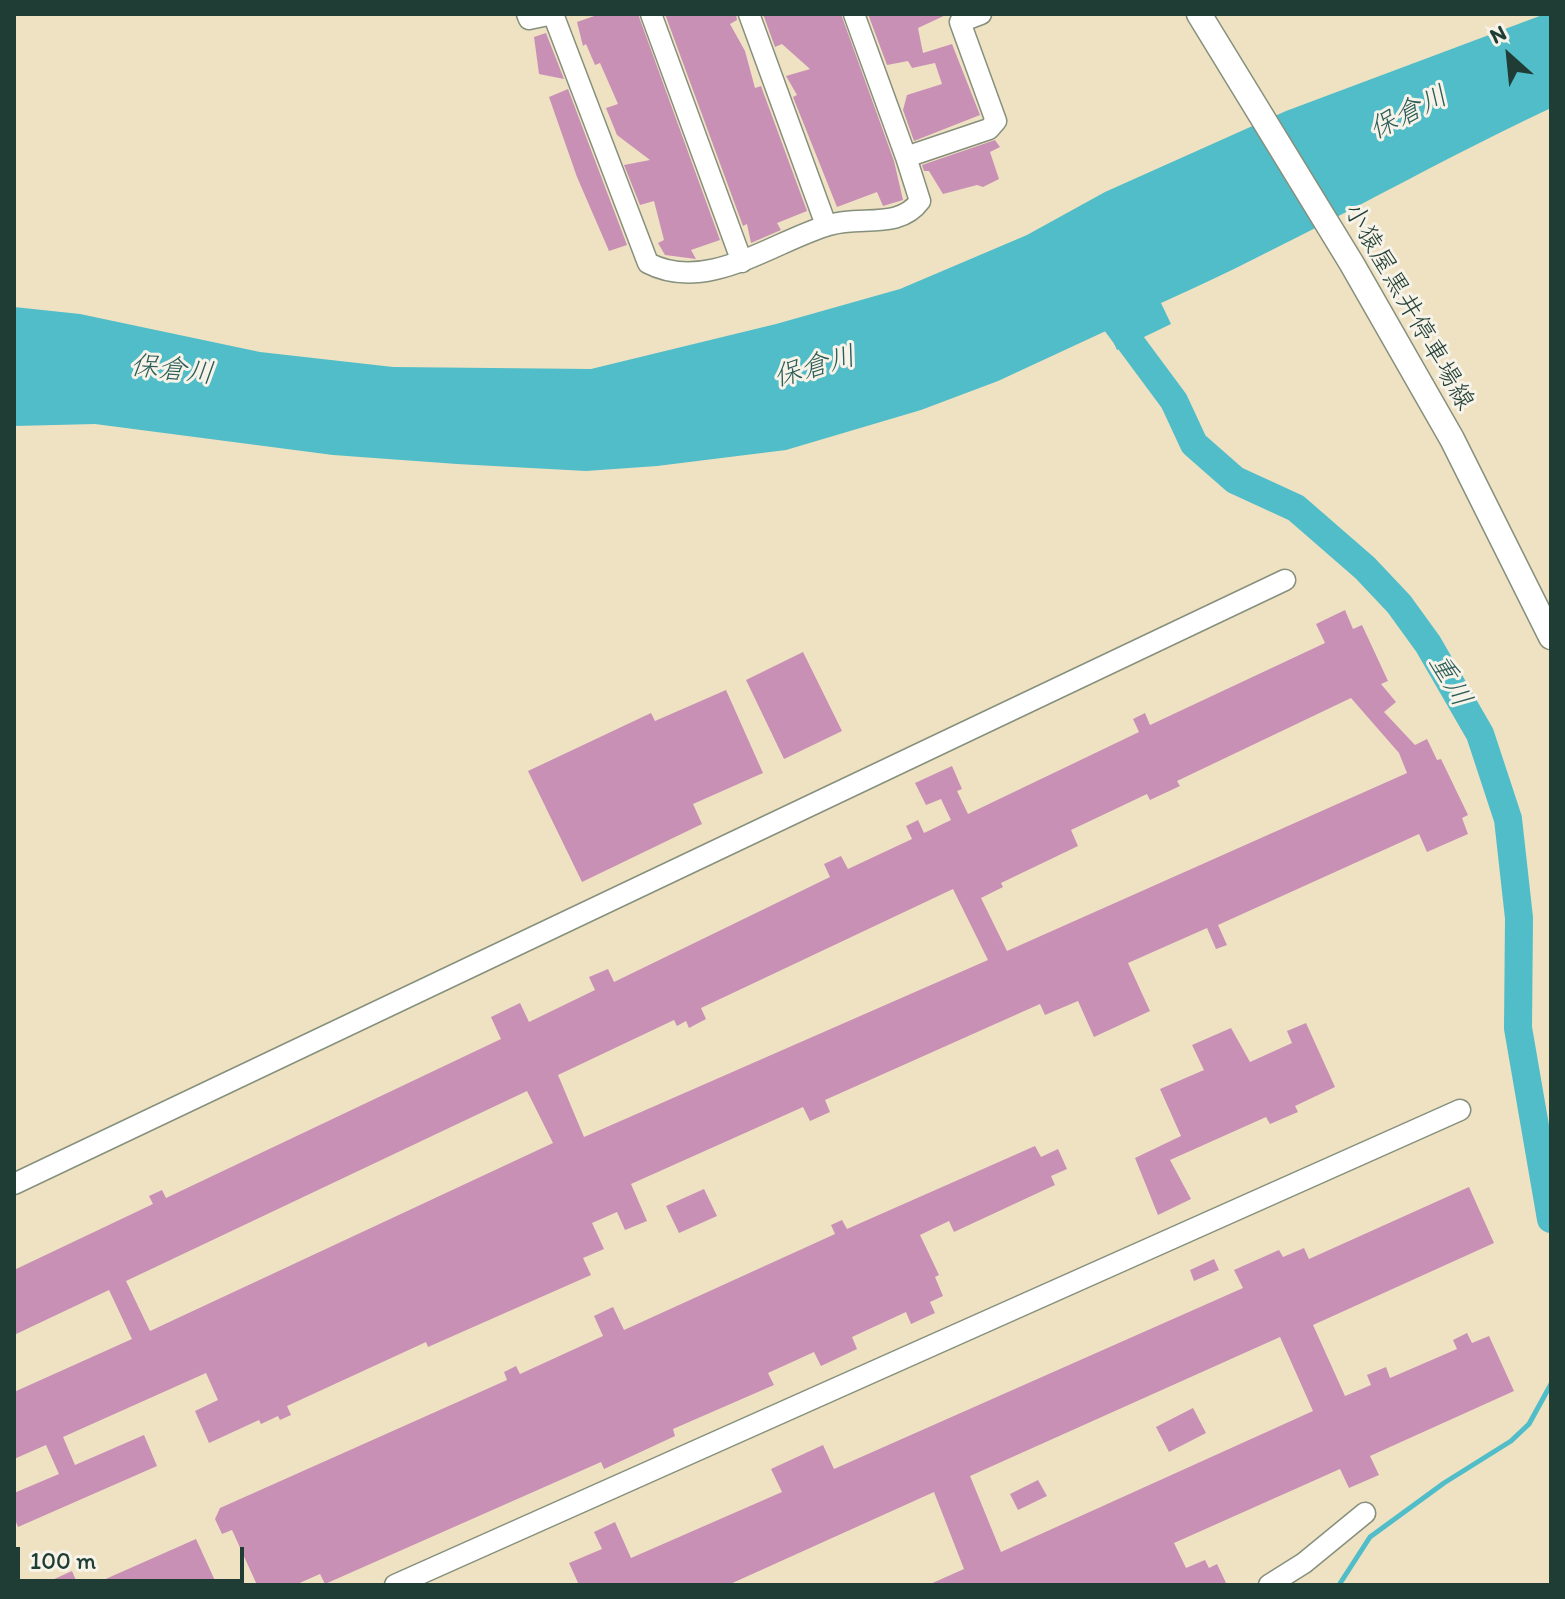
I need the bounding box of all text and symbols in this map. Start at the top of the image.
north arrow [1469,16,1549,96]
text: N [1485,19,1511,50]
water label: 保倉川 [1364,80,1454,148]
street label: 小猿屋黒井停車場線 [1336,198,1480,416]
water label: 保倉川 [770,340,860,396]
water label: 保倉川 [128,350,216,392]
water label: 重川 [1420,648,1478,714]
scale bar [20,1531,248,1581]
text: 100 m [30,1546,96,1575]

